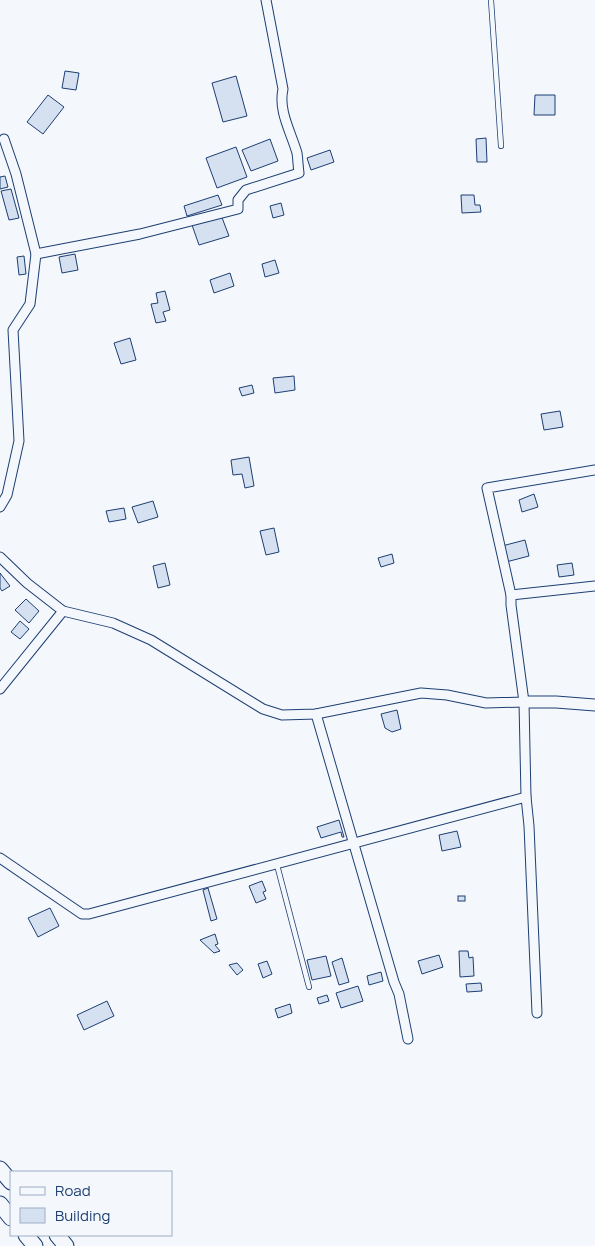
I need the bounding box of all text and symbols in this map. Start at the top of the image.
legend [10,1171,172,1236]
text: Road [55,1180,91,1201]
text: Building [55,1205,110,1226]

